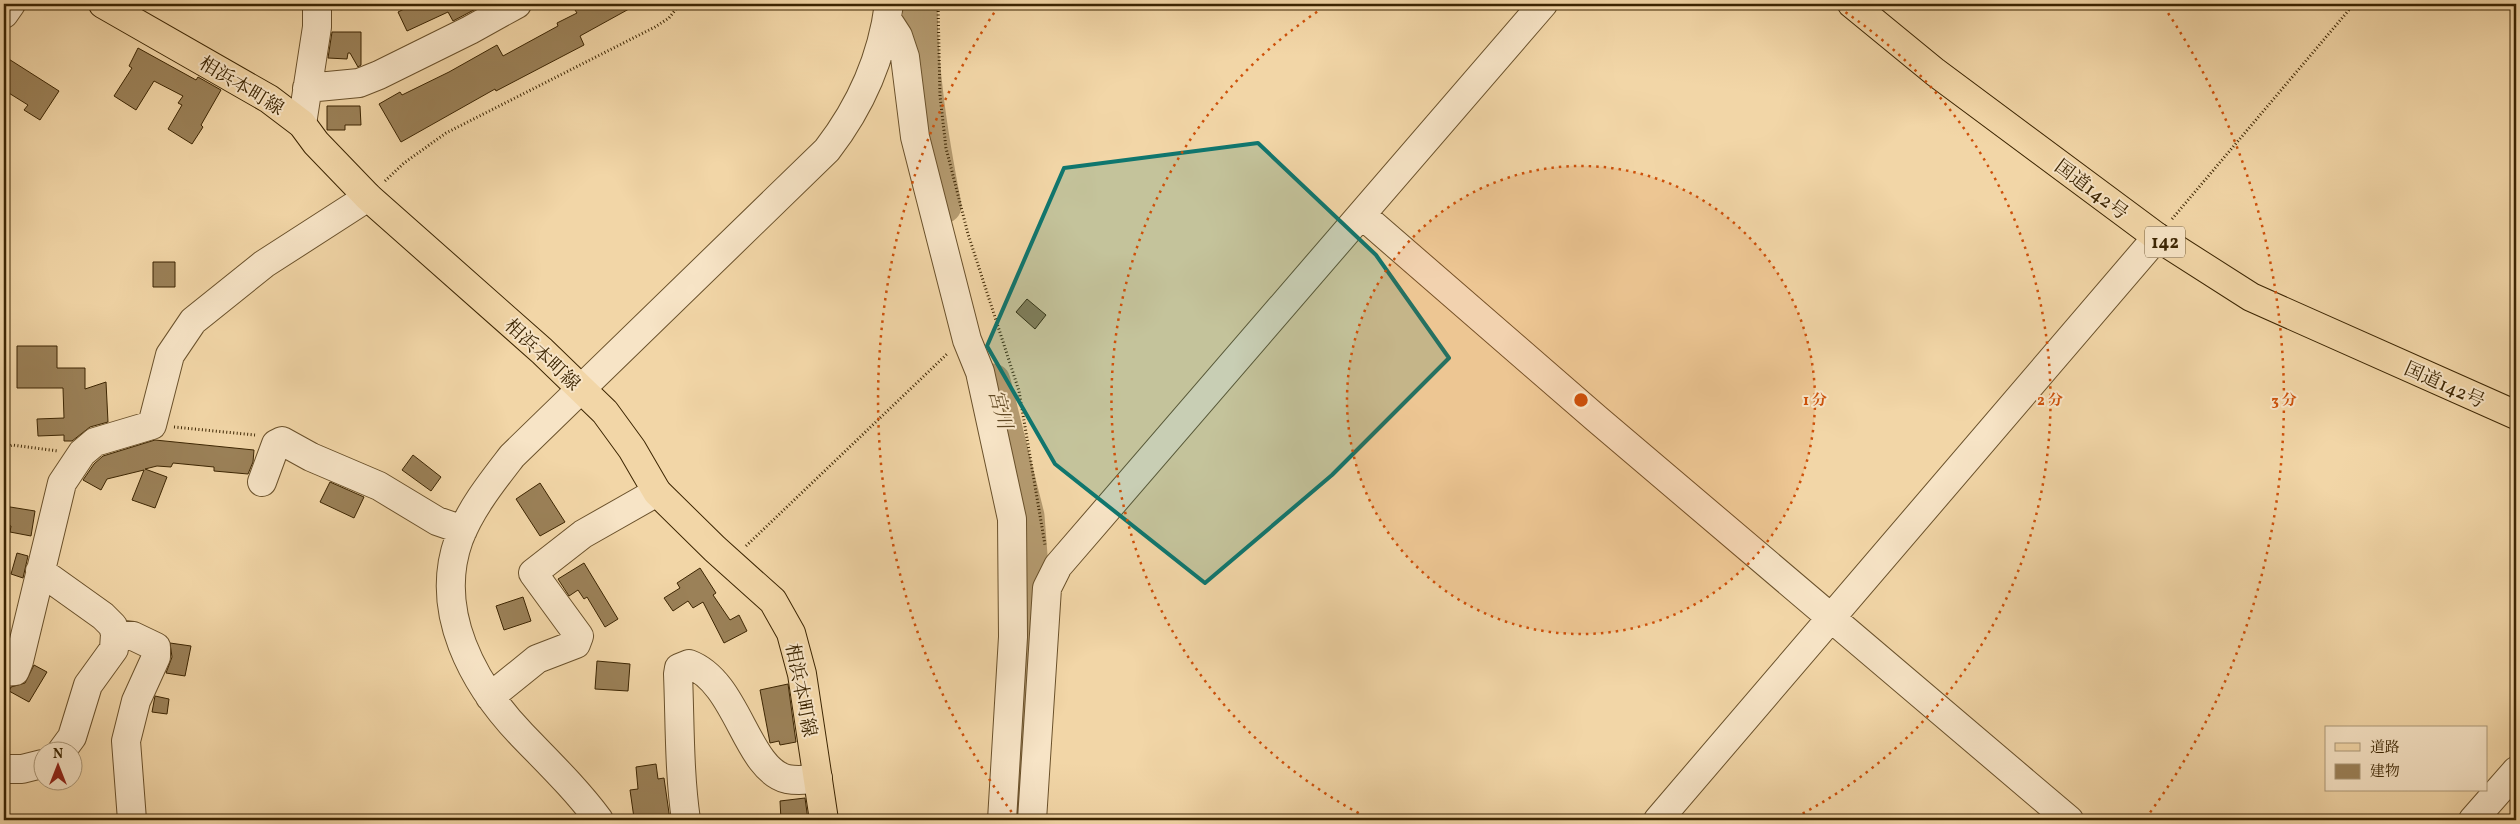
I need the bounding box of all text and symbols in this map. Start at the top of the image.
street label: 相浜本町線 [194,51,288,122]
street label: 国道142号 [2049,154,2133,227]
road number: 142 [2145,226,2185,258]
street label: 相浜本町線 [498,314,585,397]
street label: 国道142号 [2400,356,2489,415]
water label: 宮川 [980,387,1018,434]
centre of rings [1572,391,1590,409]
text: 1 分 [1803,391,1827,412]
text: 2 分 [2037,391,2063,412]
text: 3 分 [2271,391,2297,412]
street label: 相浜本町線 [778,641,822,739]
legend [2325,726,2488,792]
text: 道路 [2370,738,2400,759]
north arrow [32,742,82,792]
text: N [53,745,63,764]
text: 建物 [2370,762,2400,783]

